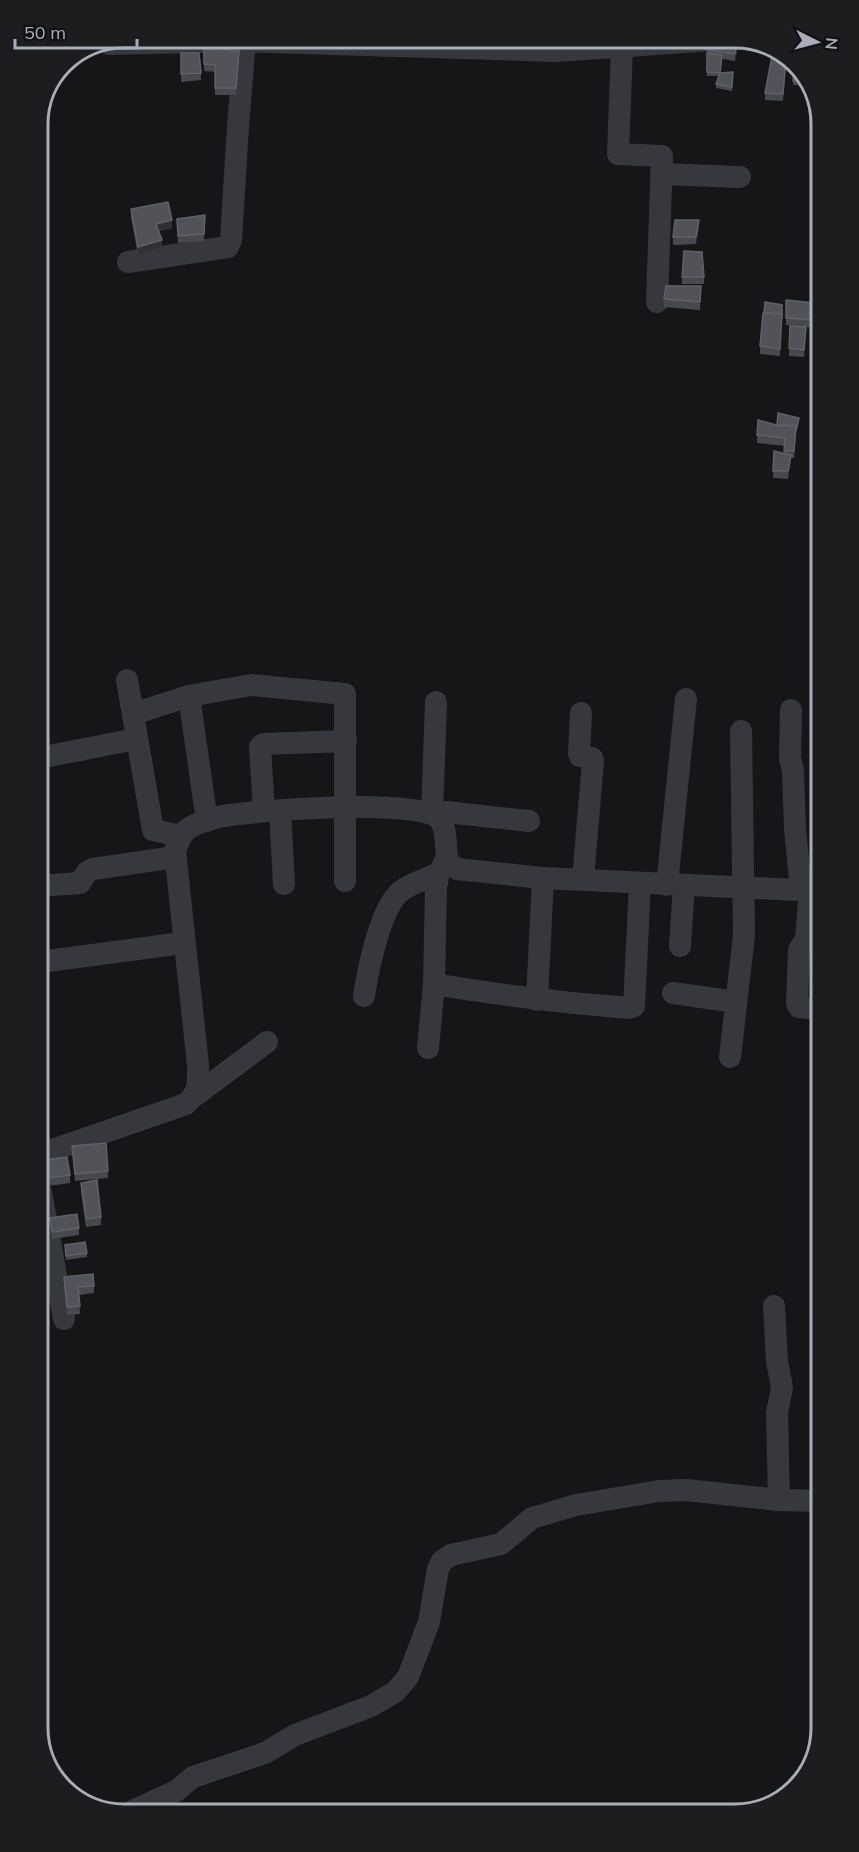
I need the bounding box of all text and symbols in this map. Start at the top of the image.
scale bar [15,12,136,50]
north arrow [787,12,847,72]
text: 50 m [24,21,66,44]
text: N [821,37,842,51]

